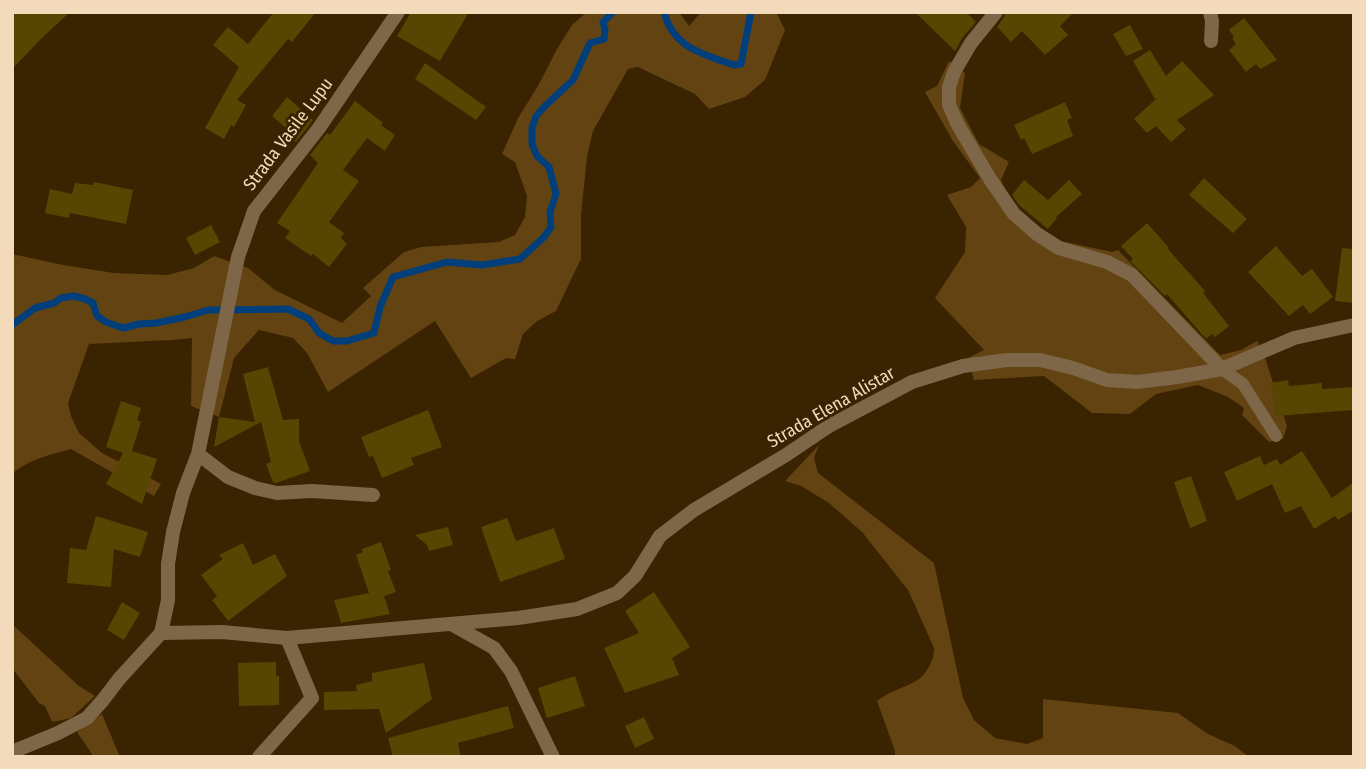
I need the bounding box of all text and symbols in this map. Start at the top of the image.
street label: Strada Vasile Lupu [238,73,338,195]
street label: Strada Elena Alistar [763,361,899,452]

